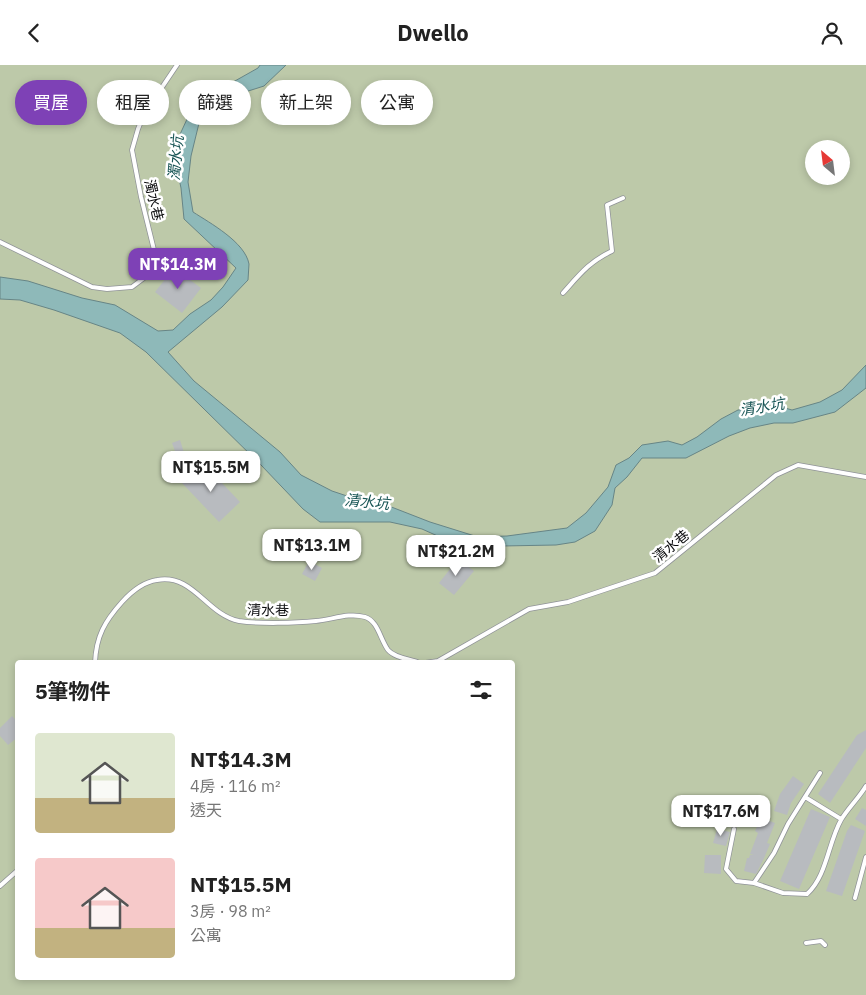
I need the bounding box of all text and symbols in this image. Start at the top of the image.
text: Dwello [397,18,469,47]
icon: back [20,19,48,47]
icon: person [818,19,846,47]
chip: 買屋 [15,80,87,125]
chip: 租屋 [97,80,169,125]
chip: 篩選 [179,80,251,125]
chip: 新上架 [261,80,351,125]
chip: 公寓 [361,80,433,125]
water label: 濁水坑 [164,133,187,181]
north arrow [805,140,850,185]
map controls [805,140,850,185]
street label: 濁水巷 [141,178,167,222]
pin: NT$14.3M [126,247,230,290]
text: NT$14.3M [139,254,217,274]
water label: 清水坑 [738,393,788,419]
pin: NT$15.5M [159,451,263,493]
text: NT$15.5M [172,457,250,477]
water label: 清水坑 [344,490,392,513]
street label: 清水巷 [649,526,693,566]
pin: NT$13.1M [260,529,364,571]
text: NT$13.1M [273,535,351,555]
pin: NT$21.2M [404,535,508,577]
text: NT$21.2M [417,541,495,561]
street label: 清水巷 [247,601,289,619]
icon: filters [467,676,495,704]
text: 5筆物件 [35,677,111,705]
text: NT$14.3M [190,745,292,773]
icon: home [75,753,135,813]
text: 4房 · 116 m² [190,776,280,796]
pin: NT$17.6M [669,795,773,837]
text: 透天 [190,800,222,820]
text: NT$17.6M [682,801,760,821]
text: NT$15.5M [190,870,292,898]
icon: home [75,878,135,938]
text: 3房 · 98 m² [190,901,271,921]
text: 公寓 [190,925,222,945]

